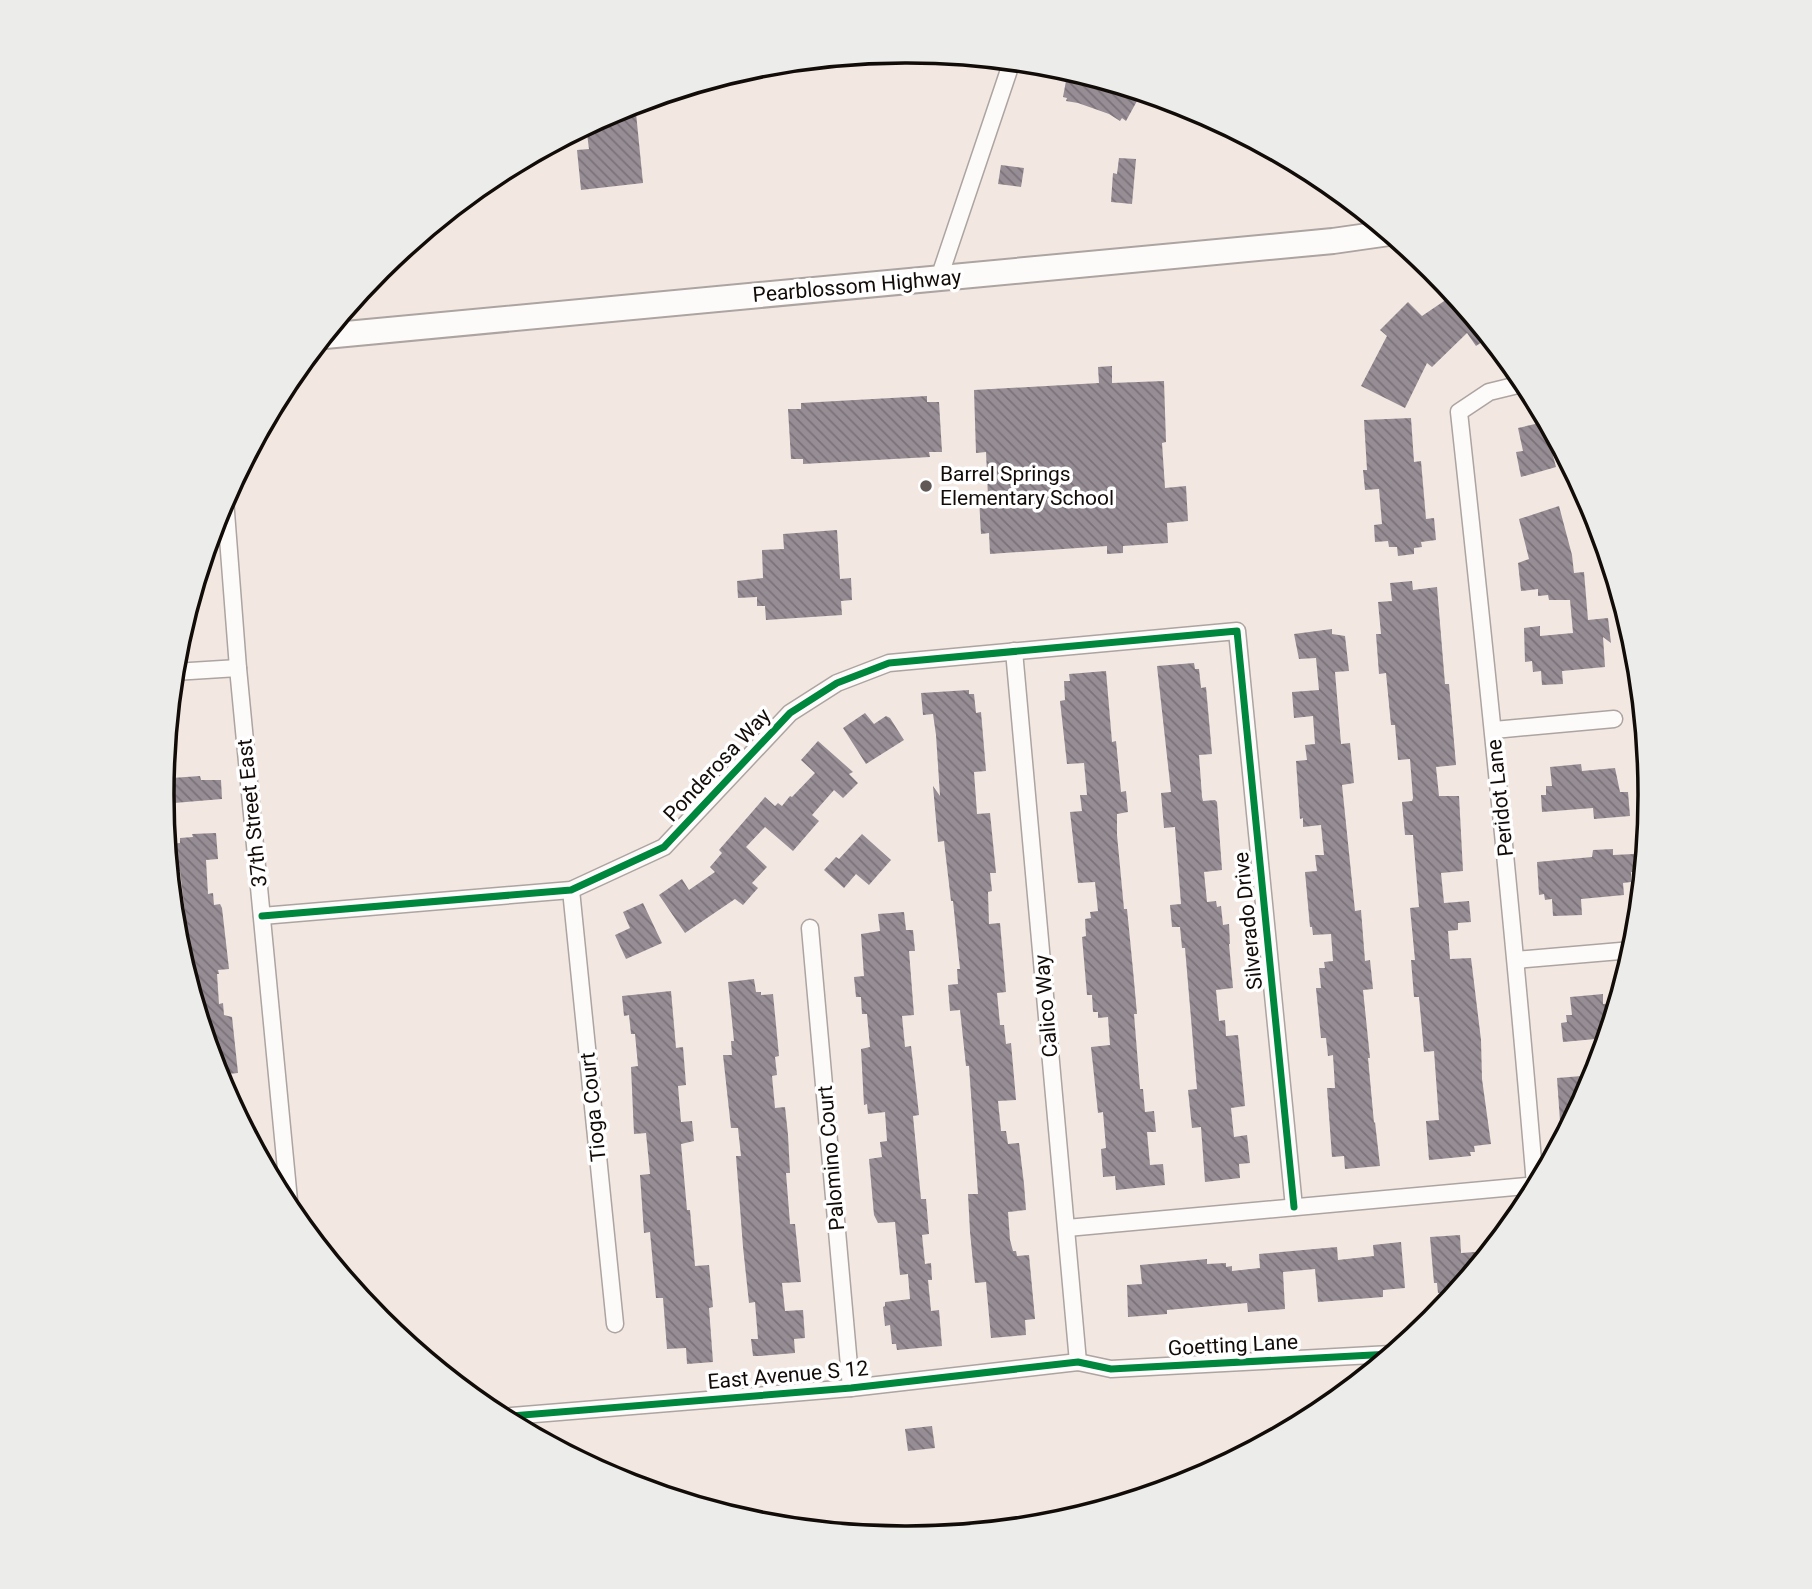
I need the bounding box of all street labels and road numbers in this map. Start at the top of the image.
street label: Pearblossom Highway [752,265,962,307]
street label: Ponderosa Way [659,704,775,826]
street label: 37th Street East [232,738,272,888]
street label: Peridot Lane [1482,738,1518,858]
street label: Silverado Drive [1229,851,1267,991]
street label: Calico Way [1030,954,1062,1058]
street label: Tioga Court [575,1051,611,1163]
street label: Palomino Court [813,1084,849,1232]
street label: Goetting Lane [1167,1330,1299,1360]
street label: East Avenue S 12 [707,1356,870,1394]

